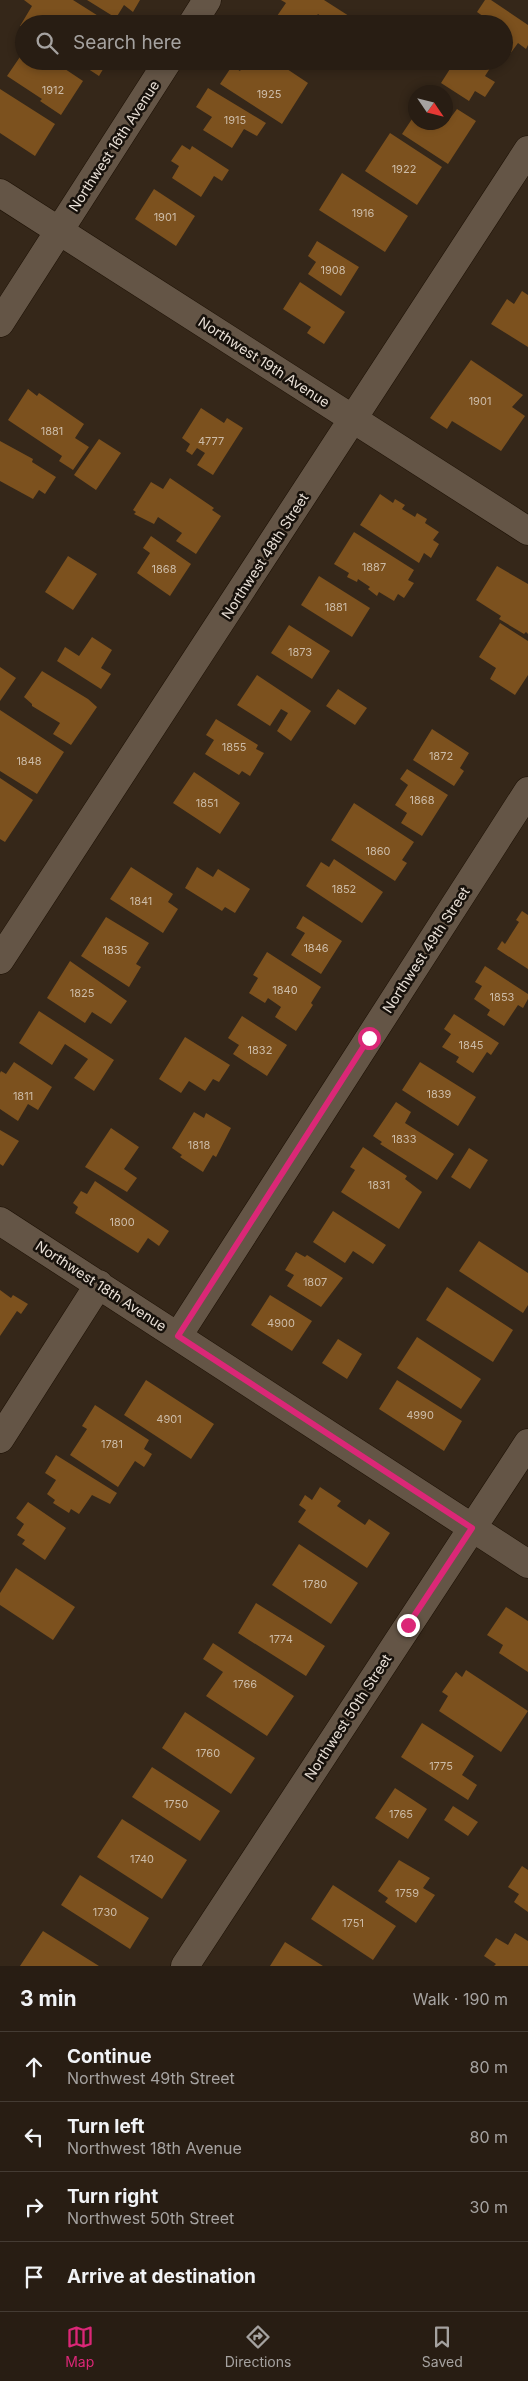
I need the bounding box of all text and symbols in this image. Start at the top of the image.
search box [15,15,513,70]
icon: search [33,29,61,57]
text: Search here [73,31,182,54]
street label: Northwest 16th Avenue [65,77,162,214]
house number: 1912 [42,83,64,97]
north arrow [408,85,453,130]
house number: 1925 [257,87,282,101]
house number: 1915 [224,113,247,127]
house number: 1922 [392,162,416,176]
house number: 1916 [352,206,374,220]
house number: 1901 [154,210,176,224]
house number: 1908 [320,263,346,277]
street label: Northwest 19th Avenue [195,313,333,410]
house number: 1901 [469,394,491,408]
house number: 1881 [41,424,63,438]
house number: 4777 [198,434,224,448]
street label: Northwest 48th Street [218,489,312,622]
house number: 1887 [362,560,386,574]
house number: 1868 [152,562,177,576]
house number: 1881 [325,600,347,614]
house number: 1873 [288,645,312,659]
house number: 1855 [222,740,247,754]
house number: 1872 [429,749,453,763]
house number: 1848 [16,754,42,768]
house number: 1868 [410,793,435,807]
house number: 1851 [196,796,218,810]
house number: 1860 [365,844,391,858]
house number: 1852 [332,882,356,896]
street label: Northwest 49th Street [378,883,473,1016]
house number: 1841 [130,894,152,908]
house number: 1846 [303,941,329,955]
house number: 1835 [103,943,128,957]
house number: 1840 [272,983,298,997]
house number: 1825 [70,986,95,1000]
house number: 1853 [490,990,515,1004]
route start [358,1027,381,1050]
house number: 1845 [458,1038,484,1052]
house number: 1832 [248,1043,272,1057]
house number: 1839 [427,1087,452,1101]
house number: 1811 [13,1089,33,1103]
house number: 1833 [392,1132,417,1146]
house number: 1818 [188,1138,210,1152]
house number: 1831 [368,1178,390,1192]
house number: 1800 [109,1215,135,1229]
street label: Northwest 18th Avenue [33,1237,170,1334]
house number: 1807 [303,1275,327,1289]
house number: 4900 [267,1316,295,1330]
house number: 4990 [406,1408,434,1422]
house number: 4901 [156,1412,182,1426]
house number: 1781 [101,1437,123,1451]
house number: 1780 [303,1577,327,1591]
route end [397,1614,420,1637]
house number: 1774 [269,1632,293,1646]
street label: Northwest 50th Street [301,1650,395,1783]
house number: 1766 [233,1677,257,1691]
house number: 1760 [196,1746,220,1760]
house number: 1775 [429,1759,453,1773]
house number: 1750 [164,1797,188,1811]
house number: 1765 [389,1807,413,1821]
house number: 1740 [130,1852,154,1866]
house number: 1759 [395,1886,419,1900]
house number: 1730 [93,1905,117,1919]
house number: 1751 [342,1916,364,1930]
text: 3 min [20,1986,76,2011]
text: Walk · 190 m [413,1989,508,2009]
text: Continue [67,2045,152,2068]
icon: ahead [20,2053,48,2081]
text: 80 m [469,2057,508,2077]
text: Northwest 49th Street [67,2068,235,2088]
text: Turn left [67,2115,145,2138]
icon: left [20,2123,48,2151]
text: 80 m [469,2127,508,2147]
text: Northwest 18th Avenue [67,2138,242,2158]
text: Turn right [67,2185,158,2208]
icon: right [20,2193,48,2221]
text: 30 m [470,2197,508,2217]
text: Northwest 50th Street [67,2208,234,2228]
icon: arrive [20,2263,48,2291]
text: Arrive at destination [67,2265,256,2288]
tab: Map [65,2323,94,2370]
tab: Directions [225,2323,291,2370]
tab: Saved [422,2323,463,2370]

